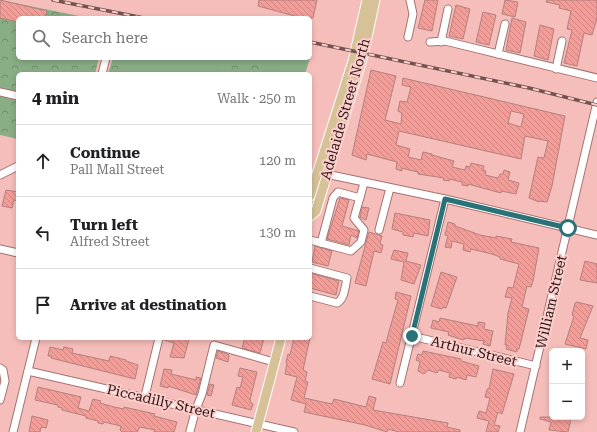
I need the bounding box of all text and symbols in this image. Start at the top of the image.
search box [16,16,312,60]
icon: search [30,27,52,49]
text: Search here [62,29,148,47]
street label: Adelaide Street North [317,36,373,182]
text: 4 min [32,88,79,108]
text: Walk · 250 m [217,91,296,106]
text: Continue [70,144,140,162]
icon: ahead [32,150,54,172]
text: 120 m [259,153,296,168]
text: Pall Mall Street [70,162,164,177]
text: Turn left [70,216,138,234]
route start [559,219,577,237]
icon: left [32,222,54,244]
text: 130 m [259,225,296,240]
text: Alfred Street [70,234,150,249]
street label: William Street [532,254,570,350]
icon: arrive [32,294,54,316]
text: Arrive at destination [70,296,226,314]
route end [403,327,421,345]
street label: Arthur Street [429,333,519,369]
map controls [549,348,585,420]
button: + [549,348,585,384]
street label: Piccadilly Street [105,381,217,421]
button: − [549,384,585,420]

